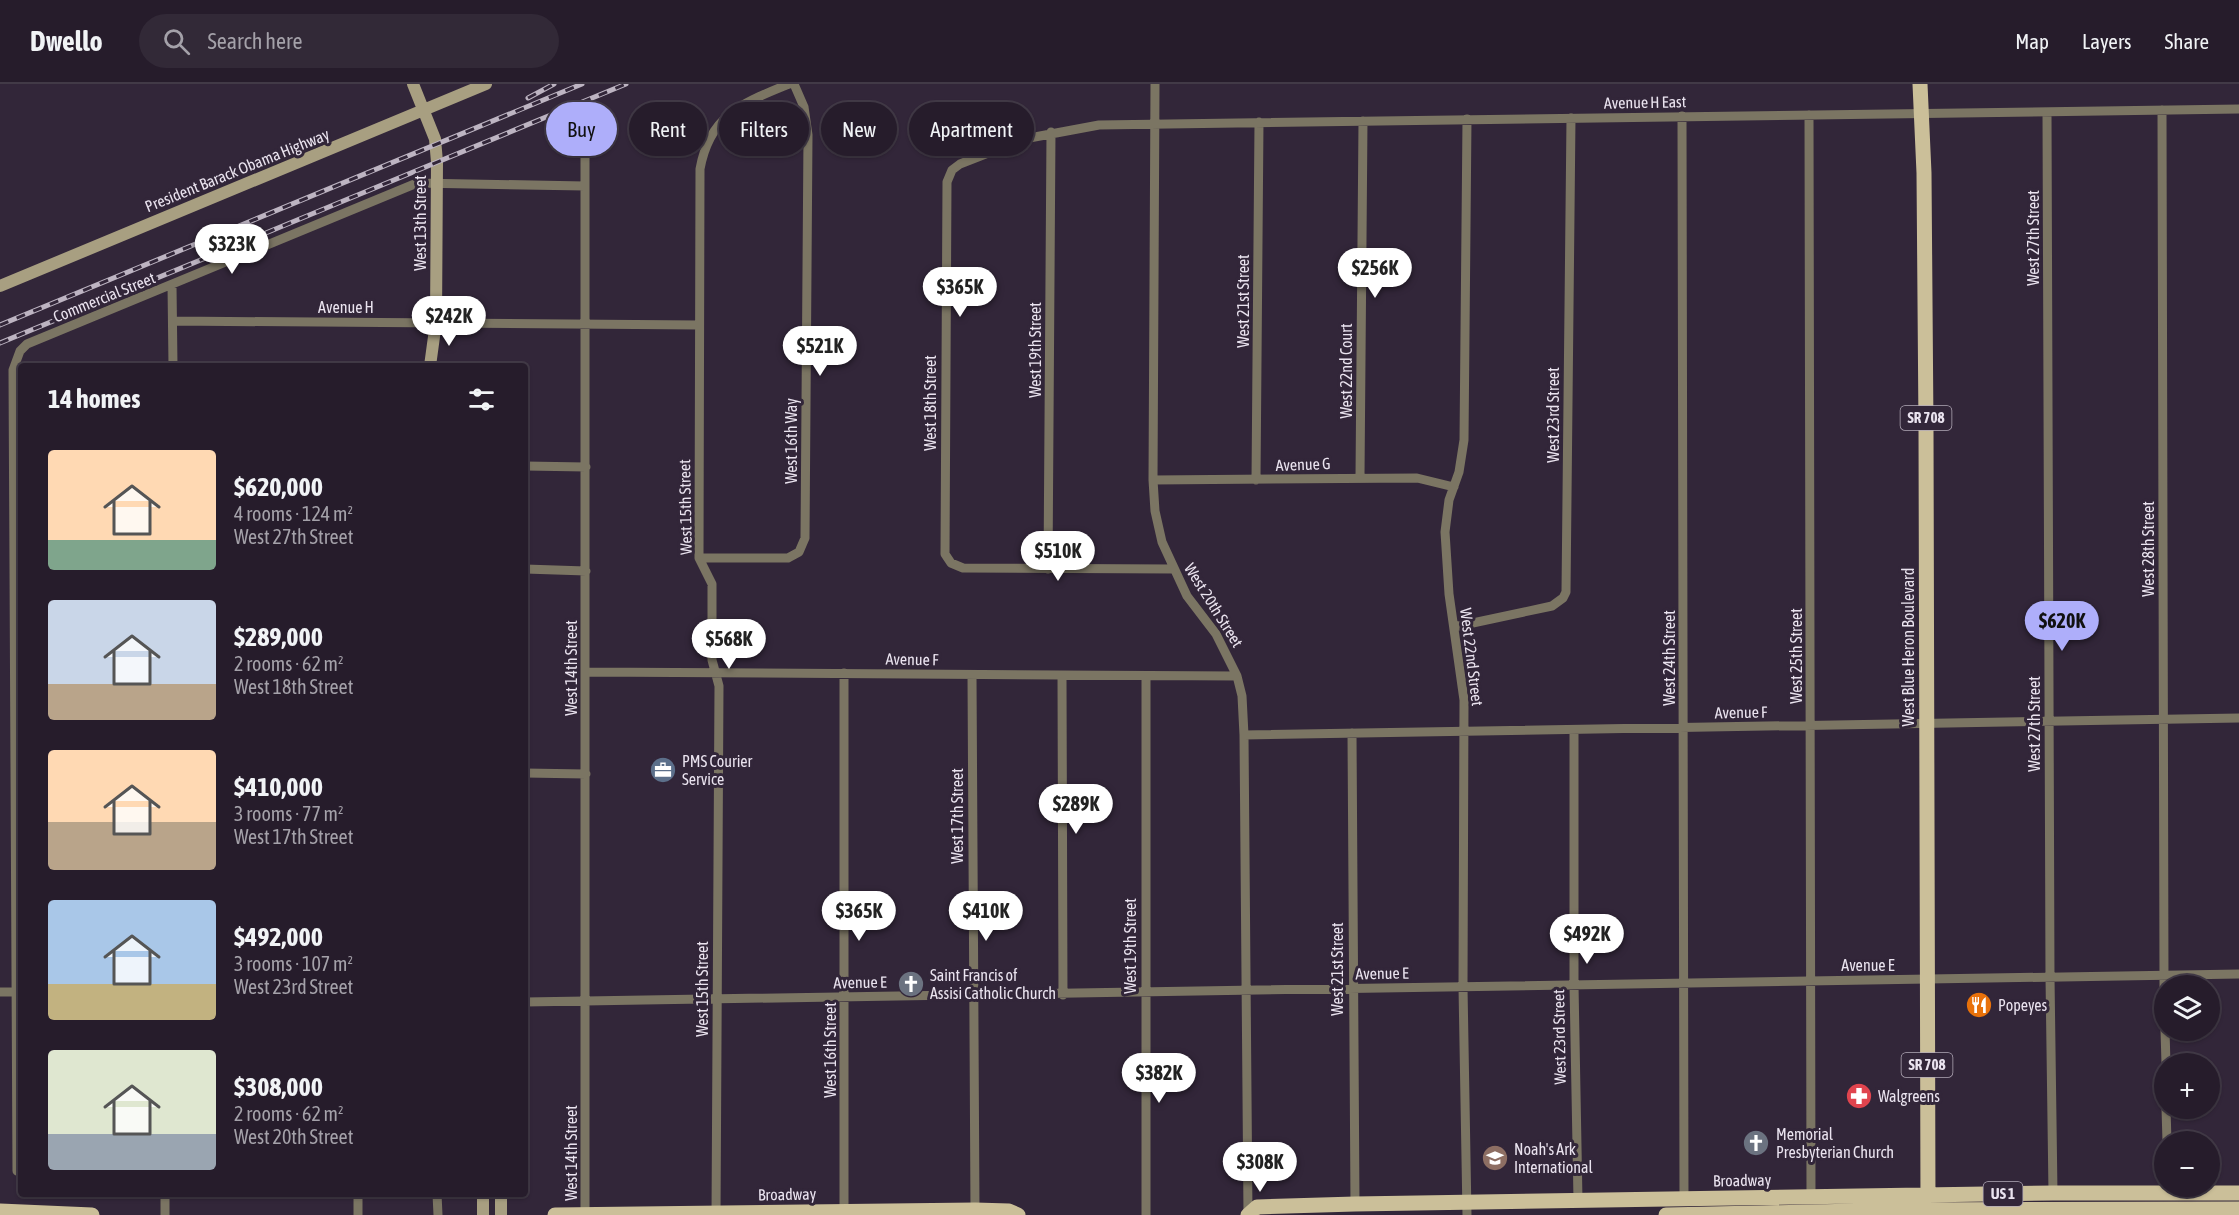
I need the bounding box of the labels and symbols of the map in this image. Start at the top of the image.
street label: Avenue H East [1604,92,1687,112]
street label: President Barack Obama Highway [142,125,333,216]
street label: West 13th Street [411,175,429,271]
street label: West 27th Street [2024,190,2042,286]
pin: $323K [190,224,274,275]
pin: $256K [1333,248,1417,299]
street label: West 21st Street [1234,254,1252,348]
pin: $365K [918,267,1002,318]
street label: Commercial Street [50,268,158,326]
pin: $242K [407,296,491,347]
street label: Avenue H [318,298,374,316]
street label: West 19th Street [1026,302,1044,398]
street label: West 22nd Court [1337,323,1355,419]
pin: $521K [778,326,862,377]
street label: West 18th Street [921,355,939,451]
street label: West 23rd Street [1544,367,1562,463]
street label: West 16th Way [782,398,801,484]
road number: SR 708 [1900,406,1952,430]
street label: Avenue G [1275,454,1331,474]
street label: West 15th Street [675,459,695,555]
street label: West 28th Street [2139,501,2157,597]
pin: $510K [1016,531,1100,582]
street label: West 20th Street [1181,560,1247,651]
street label: West Blue Heron Boulevard [1899,568,1917,726]
pin: $620K [2020,601,2104,652]
street label: West 22nd Street [1457,607,1487,707]
street label: West 25th Street [1787,608,1805,704]
street label: West 24th Street [1660,610,1678,706]
pin: $568K [687,619,771,670]
street label: West 14th Street [562,620,580,716]
street label: Avenue F [885,650,939,668]
street label: West 27th Street [2025,676,2043,772]
street label: Avenue F [1714,703,1768,721]
place label: PMS Courier Service [682,752,753,788]
office icon: PMS Courier Service [648,755,678,785]
street label: West 17th Street [948,768,966,864]
pin: $289K [1034,784,1118,835]
pin: $365K [817,891,901,942]
pin: $410K [944,891,1028,942]
street label: West 19th Street [1121,898,1139,994]
pin: $492K [1545,914,1629,965]
street label: West 21st Street [1328,922,1346,1016]
street label: West 15th Street [693,941,711,1037]
street label: Avenue E [1841,956,1895,974]
street label: Avenue E [1355,964,1409,982]
place label: Saint Francis of Assisi Catholic Church [930,966,1056,1002]
church icon: Saint Francis of Assisi Catholic Church [896,969,926,999]
street label: Avenue E [833,973,887,991]
street label: West 23rd Street [1549,989,1569,1085]
restaurant icon: Popeyes [1964,990,1994,1020]
place label: Popeyes [1998,996,2048,1015]
street label: West 16th Street [821,1002,839,1098]
pin: $382K [1117,1053,1201,1104]
road number: SR 708 [1902,1053,1952,1077]
pharmacy icon: Walgreens [1844,1081,1874,1111]
place label: Walgreens [1878,1087,1940,1106]
street label: West 14th Street [562,1105,580,1201]
place label: Memorial Presbyterian Church [1776,1125,1894,1162]
church icon: Memorial Presbyterian Church [1741,1128,1771,1158]
place label: Noah's Ark International [1514,1140,1593,1176]
pin: $308K [1218,1142,1302,1193]
school or university icon: Noah's Ark International [1480,1143,1510,1173]
street label: Broadway [1713,1170,1772,1191]
road number: US 1 [1984,1182,2022,1206]
street label: Broadway [758,1184,817,1205]

